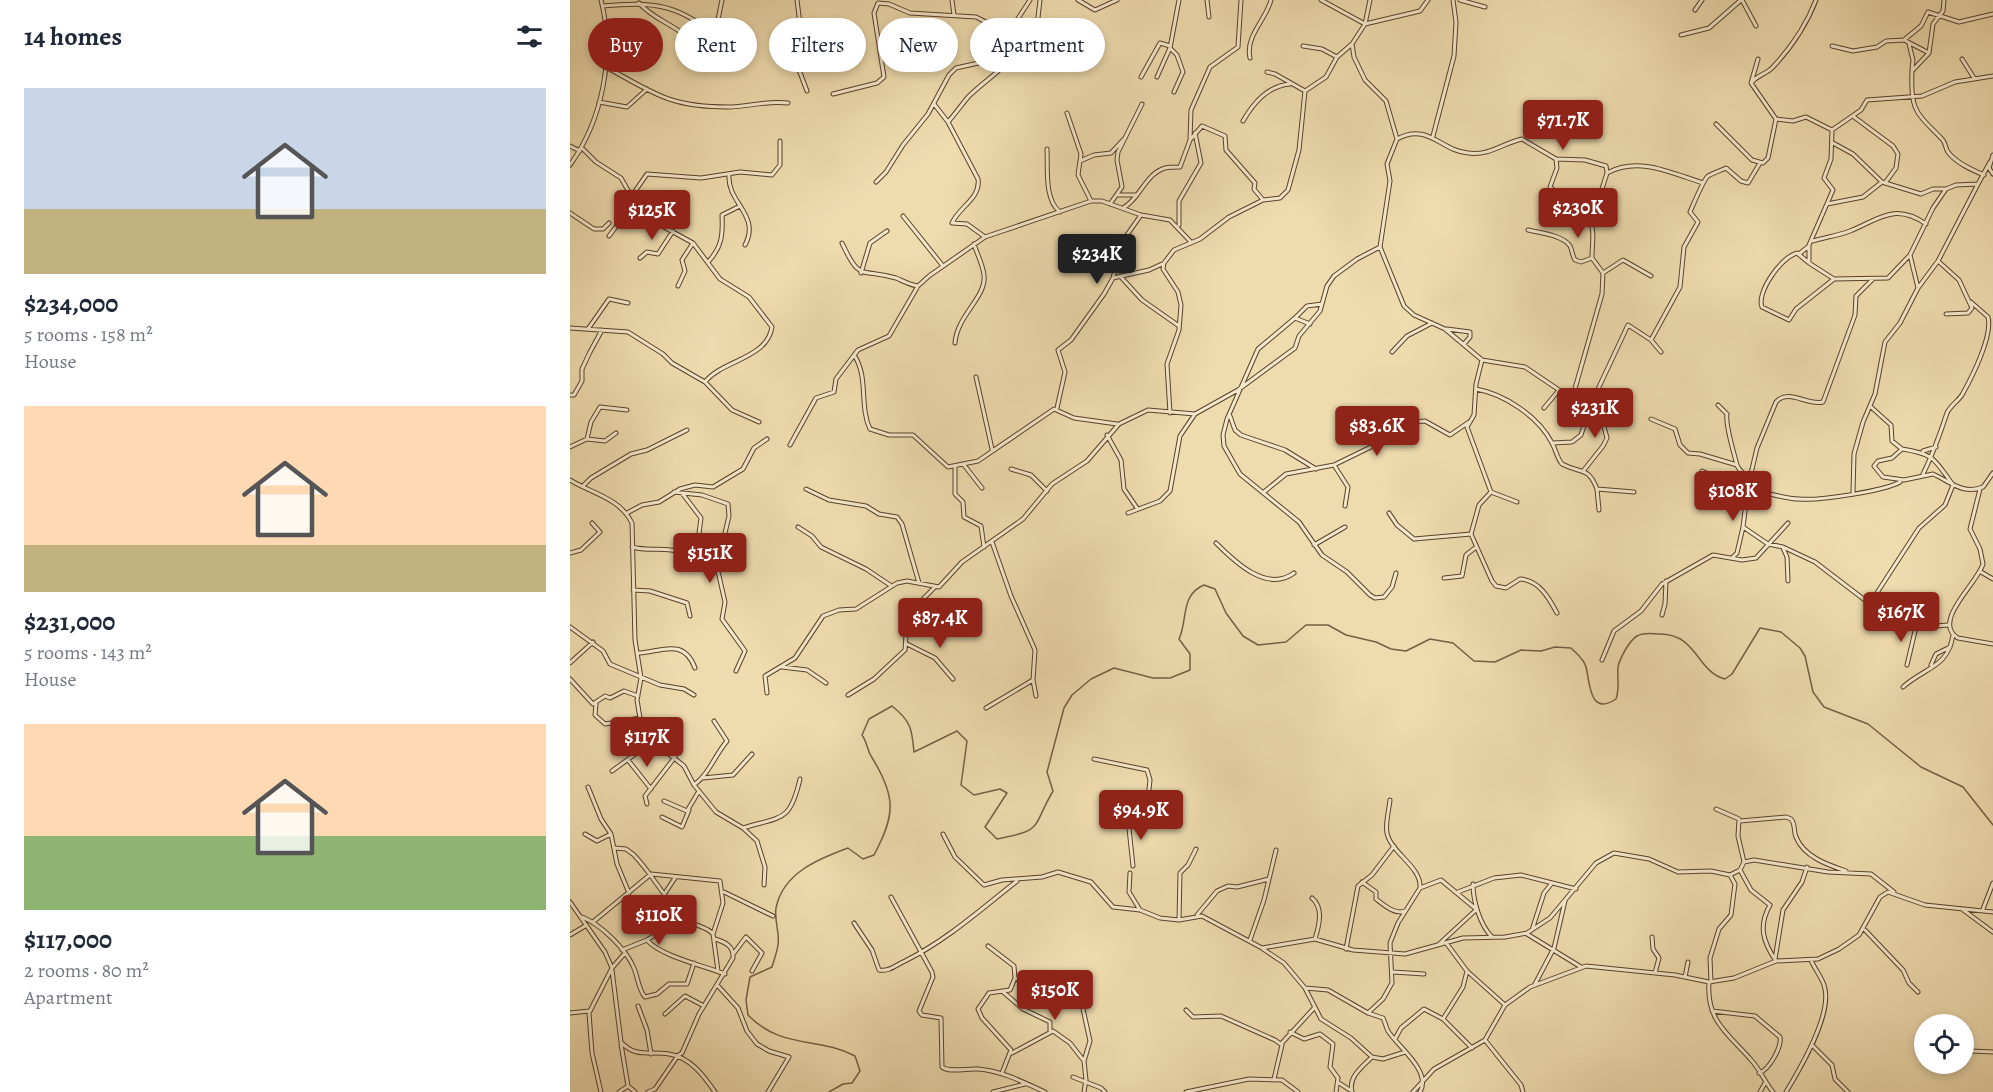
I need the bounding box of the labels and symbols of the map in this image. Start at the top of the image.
pin: $71.7K [1514,100,1612,151]
pin: $230K [1536,188,1620,239]
pin: $125K [610,190,694,241]
pin: $234K [1055,234,1139,285]
pin: $231K [1553,388,1637,439]
pin: $83.6K [1328,406,1426,457]
pin: $108K [1691,471,1775,522]
pin: $151K [668,533,752,584]
pin: $167K [1859,592,1943,643]
pin: $87.4K [891,598,989,649]
pin: $117K [605,717,689,768]
pin: $94.9K [1092,790,1190,841]
pin: $110K [617,895,701,946]
pin: $150K [1013,970,1097,1021]

